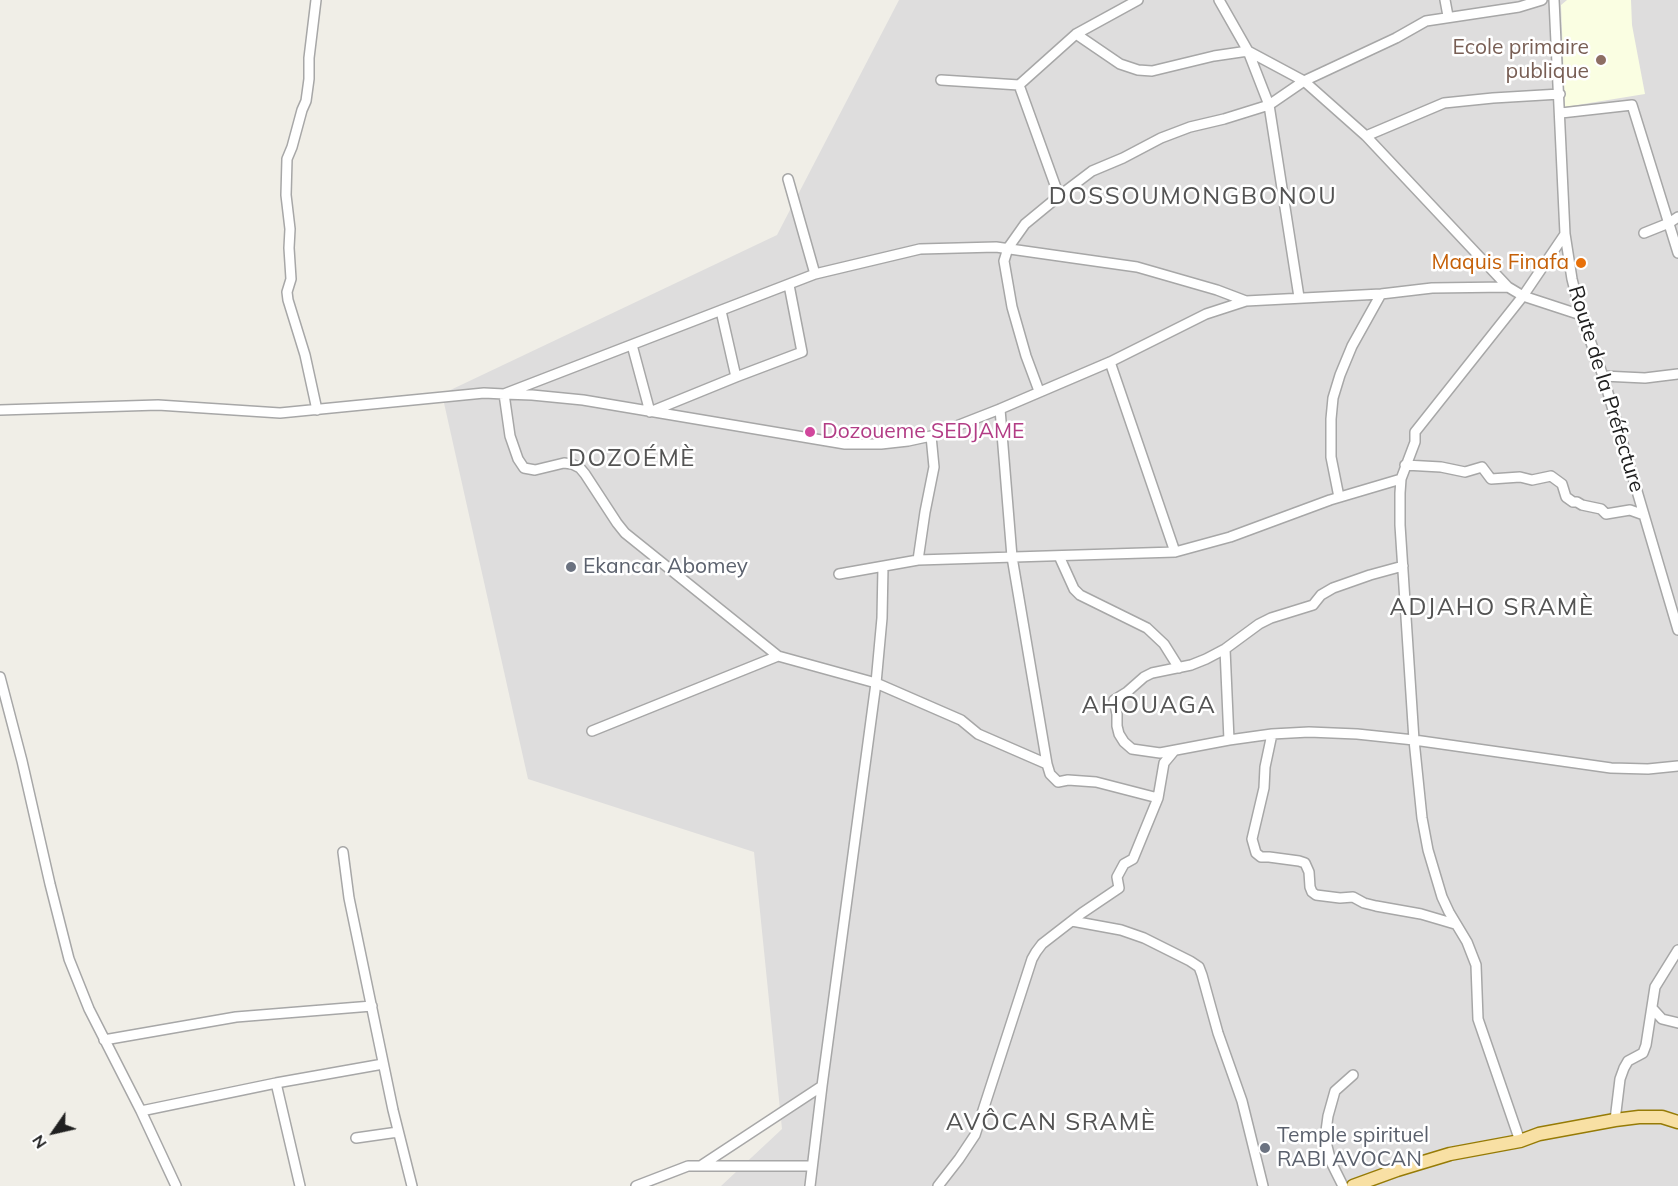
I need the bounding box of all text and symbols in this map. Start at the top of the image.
place label: Ecole primaire publique [1452,35,1589,85]
marker: Ecole primaire publique [1594,53,1608,67]
district label: DOSSOUMONGBONOU [1049,183,1337,211]
place label: Maquis Finafa [1431,250,1569,276]
marker: Maquis Finafa [1574,256,1588,270]
street label: Route de la Préfecture [1563,283,1649,495]
place label: Dozoueme SEDJAME [822,419,1024,445]
marker: Dozoueme SEDJAME [803,425,817,439]
district label: DOZOÉMÈ [568,445,696,473]
place label: Ekancar Abomey [583,554,748,580]
marker: Ekancar Abomey [564,560,578,574]
district label: ADJAHO SRAMÈ [1389,594,1595,622]
district label: AHOUAGA [1082,692,1216,720]
north arrow [24,1102,84,1162]
district label: AVÔCAN SRAMÈ [946,1109,1156,1137]
place label: Temple spirituel RABI AVOCAN [1277,1123,1429,1173]
text: N [27,1131,51,1153]
marker: Temple spirituel RABI AVOCAN [1258,1141,1272,1155]

